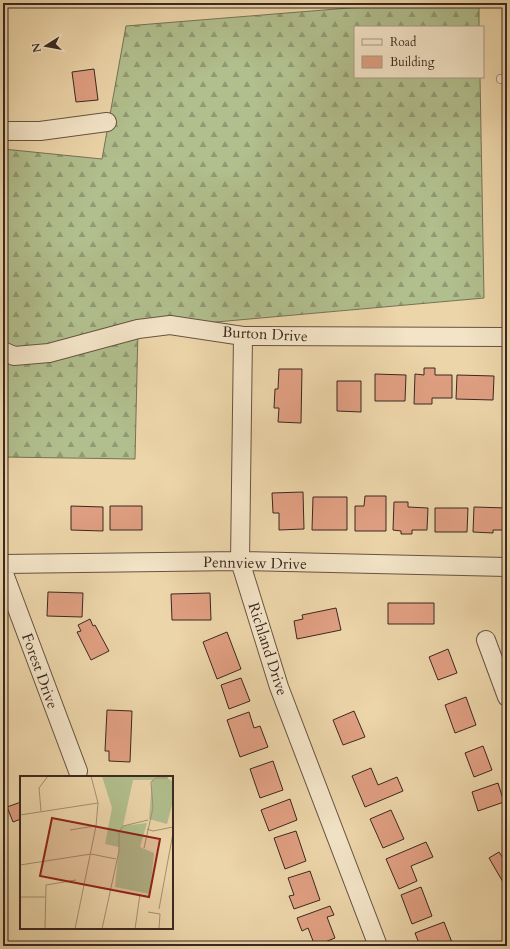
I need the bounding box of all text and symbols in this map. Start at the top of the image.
north arrow [26,26,66,66]
legend [354,26,484,78]
text: Road [390,34,417,50]
text: N [28,41,45,54]
text: Building [390,54,435,70]
street label: Burton Drive [222,322,308,346]
street label: Pennview Drive [203,552,307,574]
street label: Richland Drive [244,600,293,698]
street label: Forest Drive [17,630,63,712]
inset map [20,776,173,929]

